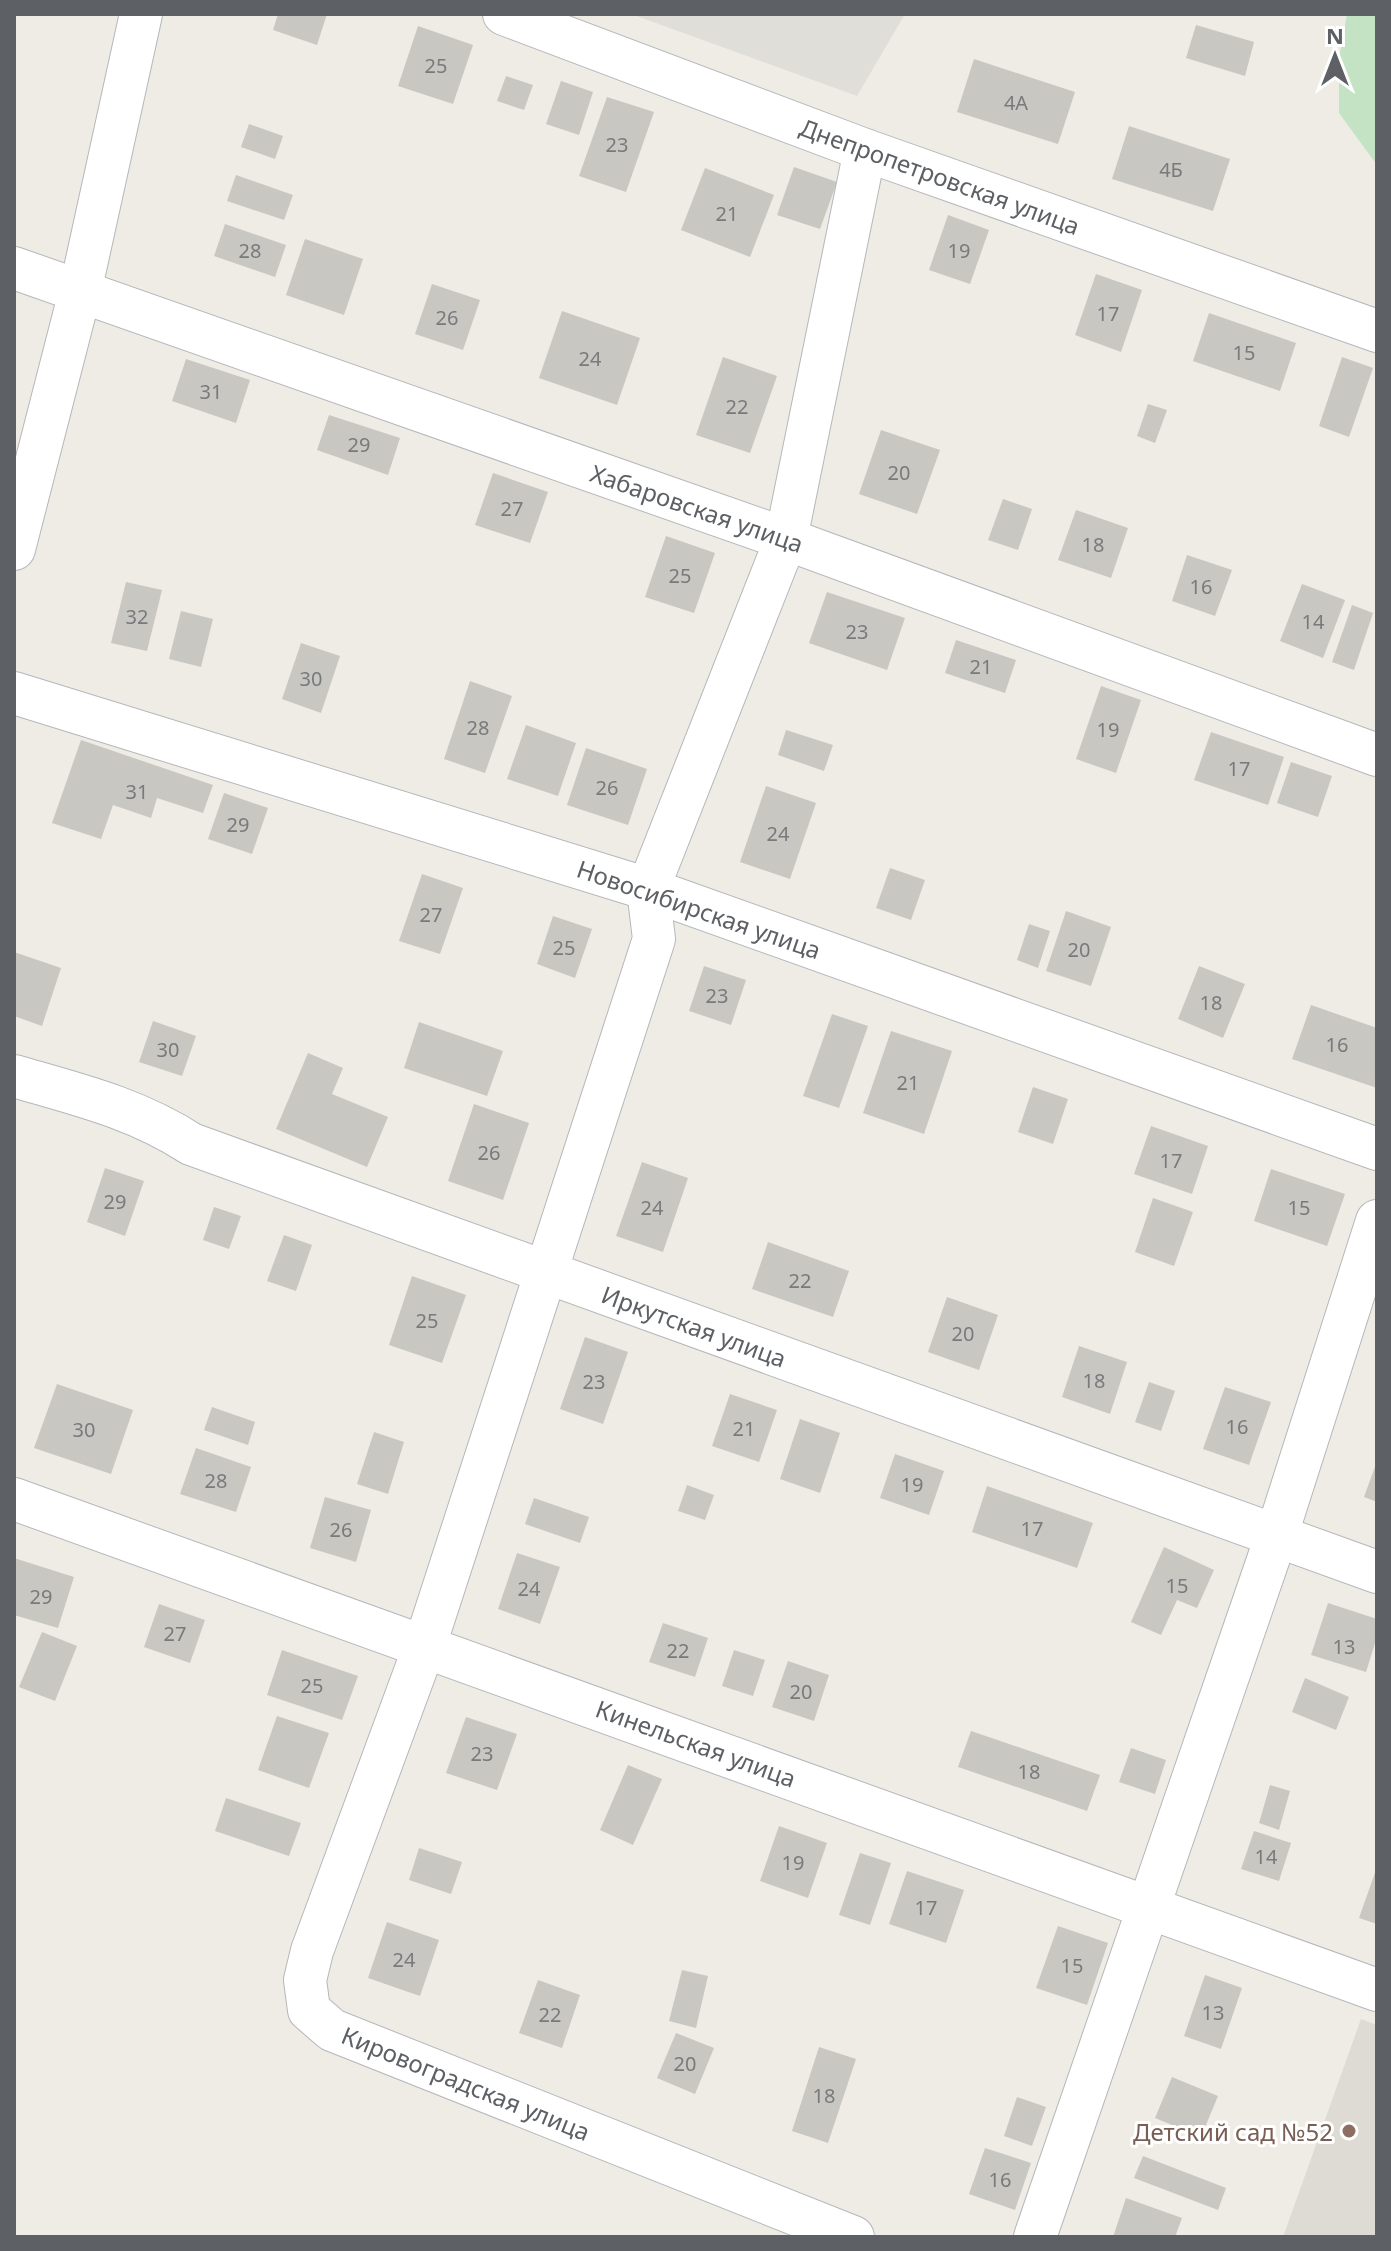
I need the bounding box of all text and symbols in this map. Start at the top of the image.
north arrow [1295,16,1375,96]
text: N [1326,20,1344,50]
house number: 25 [425,52,447,79]
house number: 4А [1004,89,1028,116]
street label: Днепропетровская улица [796,110,1084,242]
house number: 23 [606,131,628,158]
house number: 4Б [1159,156,1183,183]
house number: 21 [716,200,738,227]
house number: 28 [239,237,261,264]
house number: 19 [948,237,970,264]
house number: 17 [1097,300,1119,327]
house number: 26 [436,304,458,331]
house number: 15 [1233,339,1255,366]
house number: 24 [579,345,602,372]
house number: 31 [200,378,222,405]
house number: 22 [726,393,748,420]
house number: 29 [348,431,370,458]
street label: Хабаровская улица [586,456,808,560]
house number: 20 [888,459,910,486]
house number: 27 [501,495,523,522]
house number: 18 [1082,531,1104,558]
house number: 25 [669,562,691,589]
house number: 16 [1190,573,1212,600]
house number: 32 [126,603,148,630]
house number: 14 [1302,608,1325,635]
house number: 23 [846,618,868,645]
house number: 21 [970,653,992,680]
house number: 30 [300,665,322,692]
house number: 28 [467,714,489,741]
house number: 19 [1097,716,1119,743]
house number: 17 [1228,755,1250,782]
house number: 26 [596,774,618,801]
house number: 31 [126,778,148,805]
house number: 29 [227,811,249,838]
house number: 24 [767,820,790,847]
street label: Новосибирская улица [573,852,825,966]
house number: 27 [420,901,442,928]
house number: 25 [553,934,575,961]
house number: 20 [1068,936,1090,963]
house number: 23 [706,982,728,1009]
house number: 18 [1200,989,1222,1016]
house number: 16 [1326,1031,1348,1058]
house number: 30 [157,1036,179,1063]
house number: 21 [897,1069,919,1096]
house number: 26 [478,1139,500,1166]
house number: 17 [1160,1147,1182,1174]
house number: 29 [104,1188,126,1215]
house number: 24 [641,1194,664,1221]
house number: 15 [1288,1194,1310,1221]
house number: 22 [789,1267,811,1294]
street label: Иркутская улица [597,1277,791,1375]
house number: 25 [416,1307,438,1334]
house number: 20 [952,1320,974,1347]
house number: 18 [1083,1367,1105,1394]
house number: 23 [583,1368,605,1395]
house number: 16 [1226,1413,1248,1440]
house number: 21 [733,1415,755,1442]
house number: 30 [73,1416,95,1443]
house number: 28 [205,1467,227,1494]
house number: 19 [901,1471,923,1498]
house number: 17 [1021,1515,1043,1542]
house number: 26 [330,1516,352,1543]
house number: 15 [1166,1572,1188,1599]
house number: 24 [518,1575,541,1602]
house number: 29 [30,1583,52,1610]
house number: 27 [164,1620,186,1647]
house number: 13 [1333,1633,1355,1660]
house number: 22 [667,1637,689,1664]
house number: 25 [301,1672,323,1699]
house number: 20 [790,1678,812,1705]
street label: Кинельская улица [591,1691,801,1795]
house number: 23 [471,1740,493,1767]
house number: 18 [1018,1758,1040,1785]
house number: 14 [1255,1843,1278,1870]
house number: 19 [782,1849,804,1876]
house number: 17 [915,1894,937,1921]
house number: 24 [393,1946,416,1973]
house number: 15 [1061,1952,1083,1979]
house number: 13 [1202,1999,1224,2026]
house number: 22 [539,2001,561,2028]
street label: Кировоградская улица [337,2018,595,2148]
house number: 20 [674,2050,696,2077]
house number: 18 [813,2082,835,2109]
place label: Детский сад №52 [1133,2115,1333,2148]
marker: Детский сад №52 [1340,2122,1358,2140]
house number: 16 [989,2166,1011,2193]

